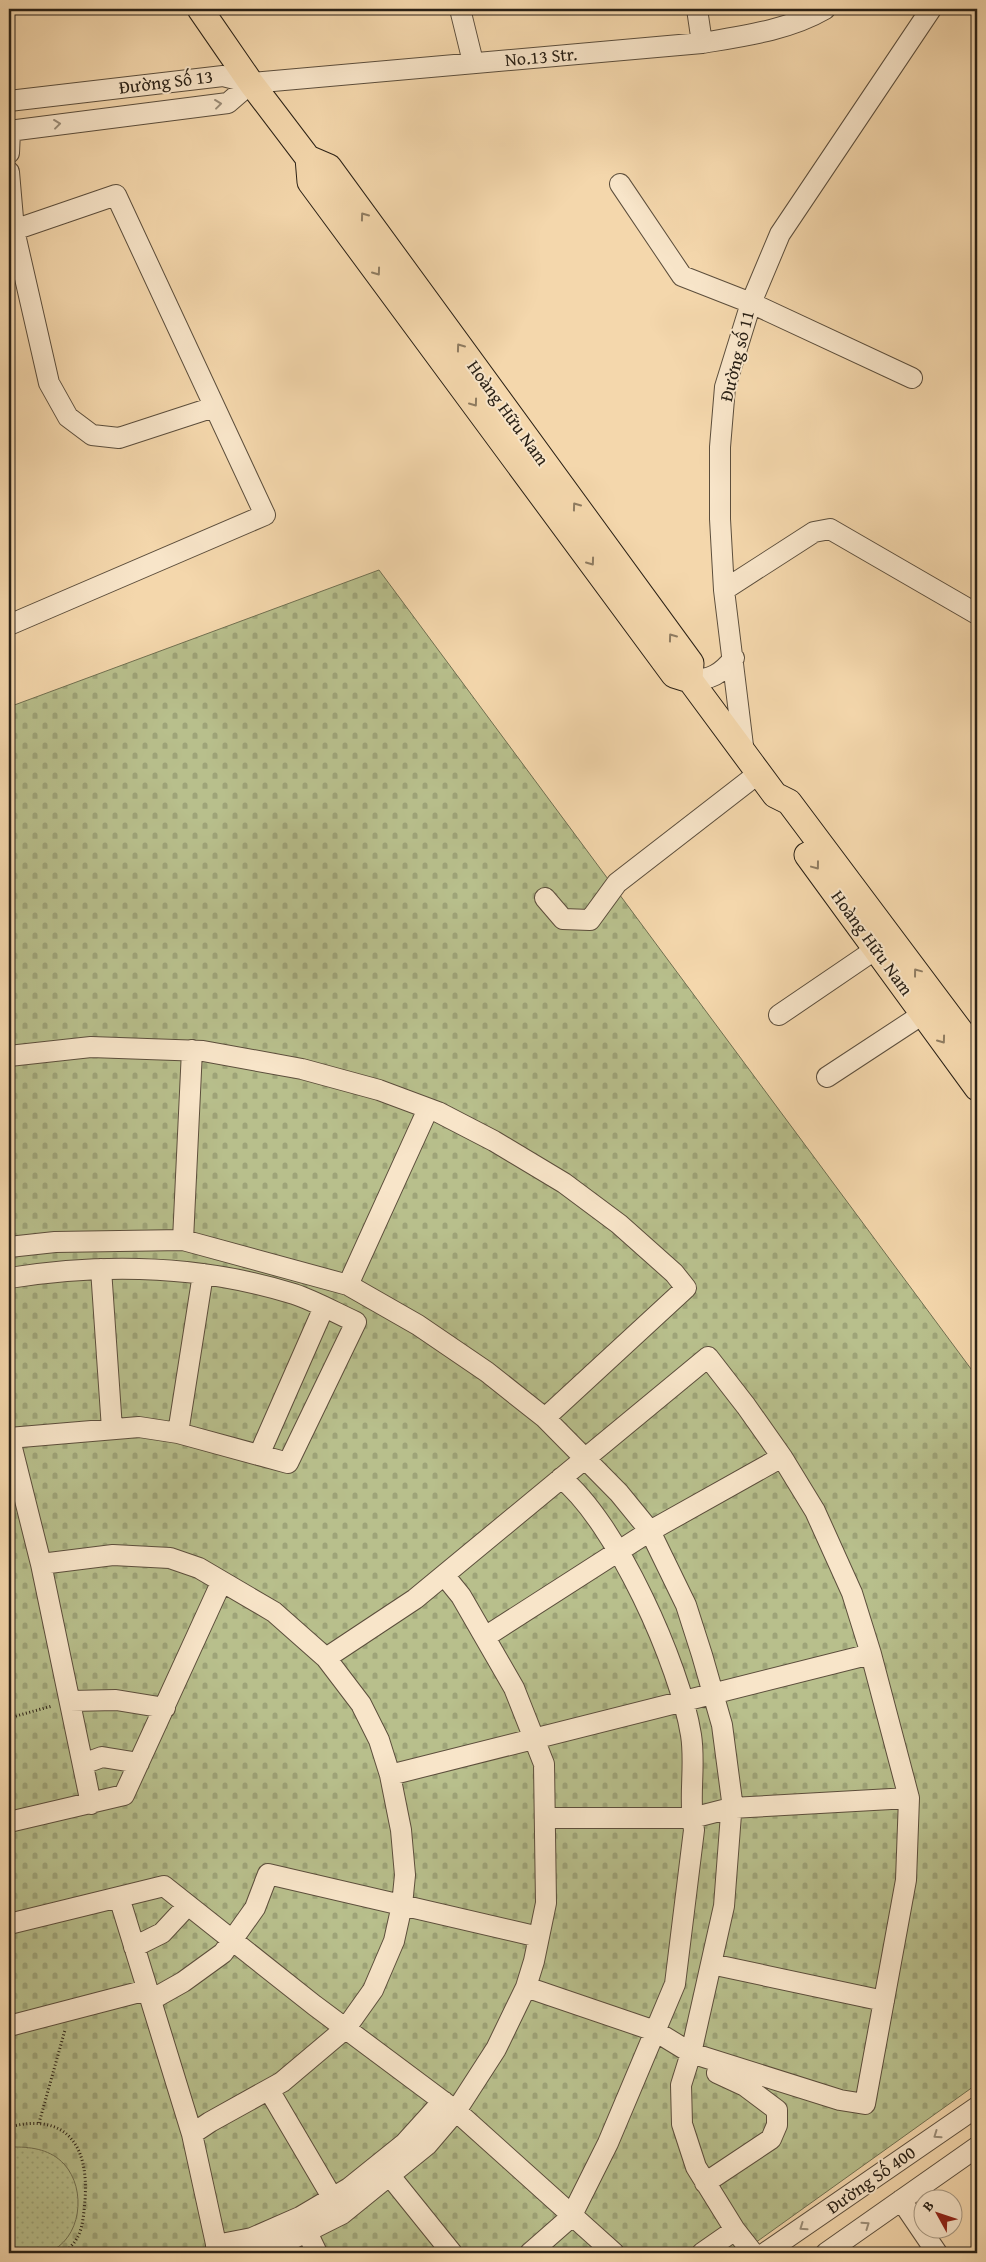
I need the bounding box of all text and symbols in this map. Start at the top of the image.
street label: No.13 Str. [504,40,578,73]
street label: Đường Số 13 [117,62,215,101]
one-way arrow [215,99,223,110]
one-way arrow [53,120,61,130]
one-way arrow [361,212,370,221]
one-way arrow [371,266,380,276]
street label: Đường số 11 [712,308,761,404]
one-way arrow [457,343,466,353]
street label: Hoàng Hữu Nam [461,354,556,471]
one-way arrow [468,397,476,406]
one-way arrow [574,503,582,512]
one-way arrow [585,556,594,566]
one-way arrow [669,633,678,643]
one-way arrow [810,860,818,869]
street label: Hoàng Hữu Nam [825,884,920,1001]
one-way arrow [914,968,923,978]
one-way arrow [936,1034,945,1044]
one-way arrow [933,2129,943,2138]
street label: Đường Số 400 [821,2139,921,2220]
north arrow [914,2190,964,2240]
text: B [918,2196,938,2215]
one-way arrow [799,2221,809,2230]
one-way arrow [860,2222,870,2231]

